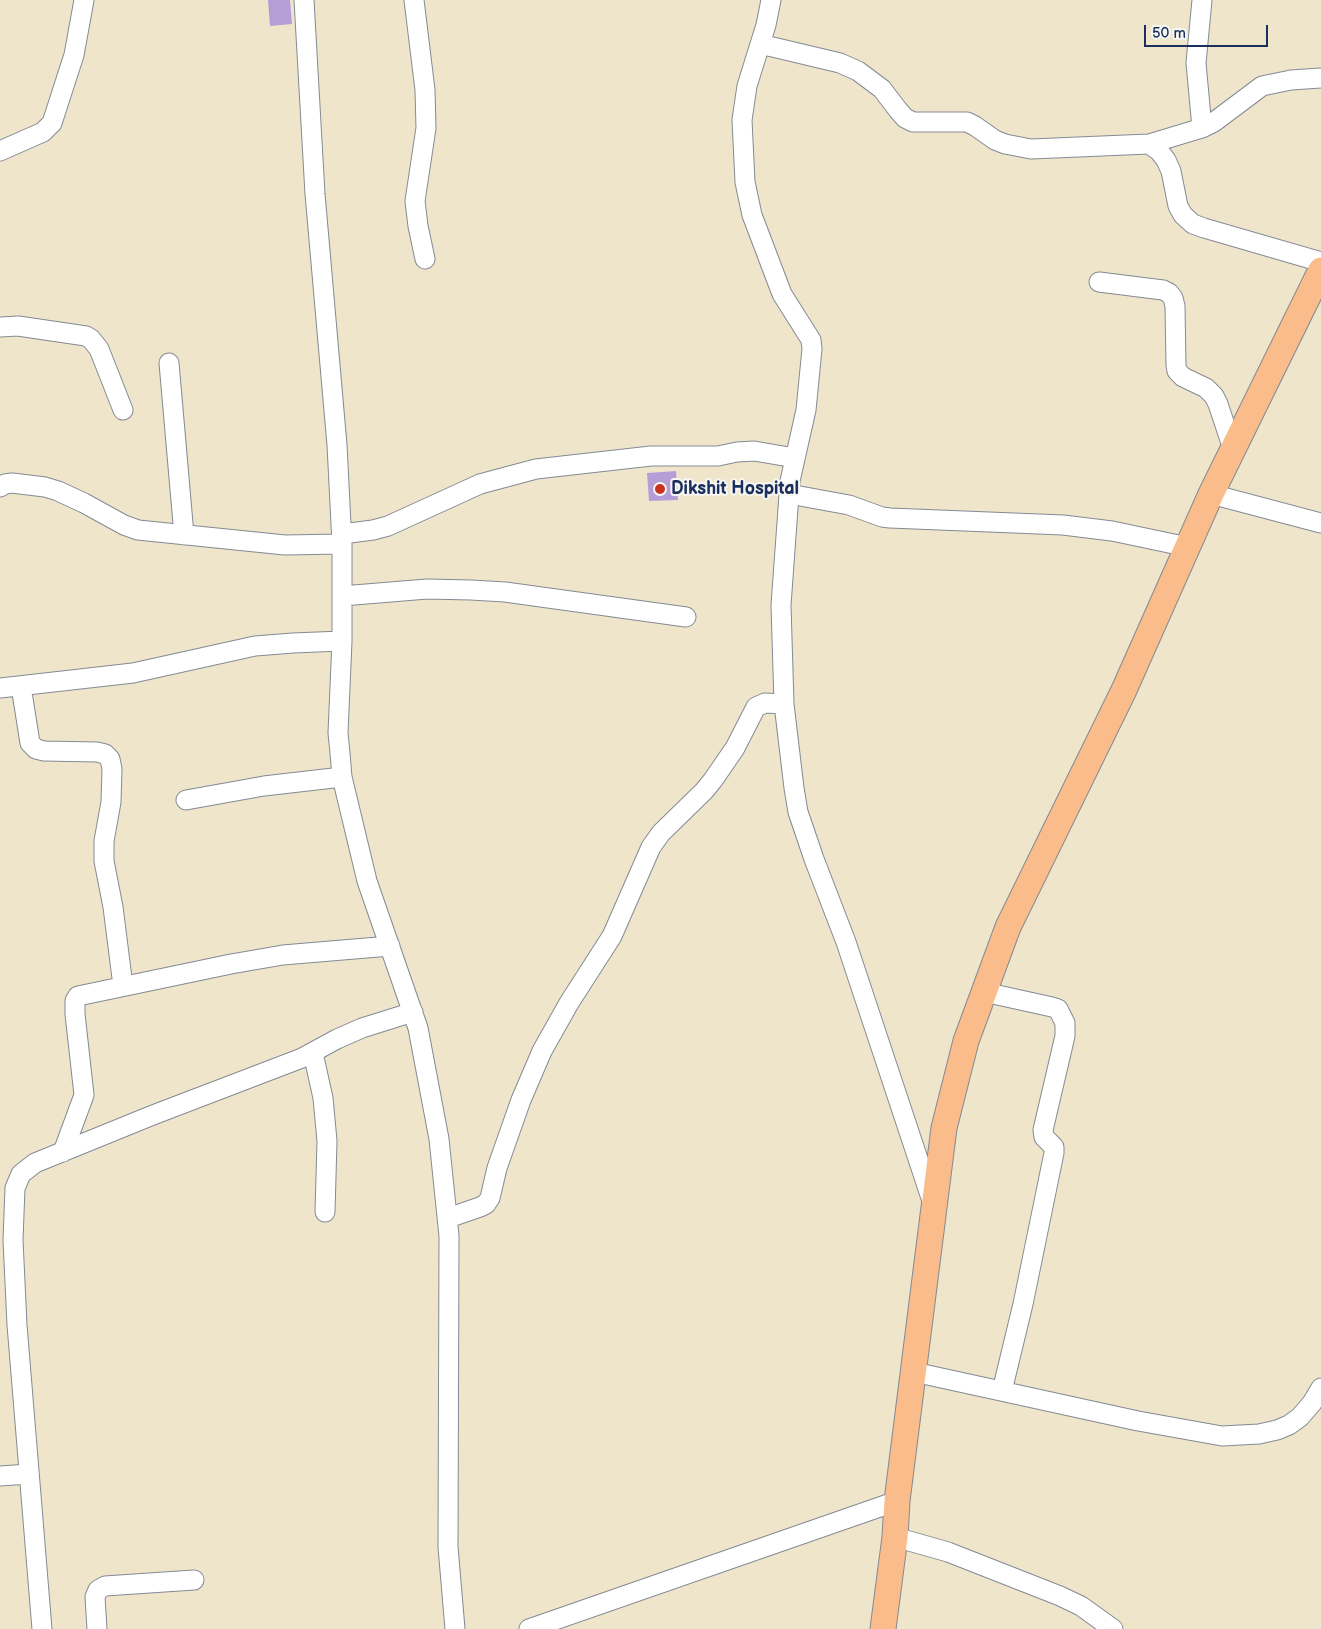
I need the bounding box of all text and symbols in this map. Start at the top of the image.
scale bar [1146,15,1270,47]
text: 50 m [1152,24,1186,43]
place label: Dikshit Hospital [671,478,799,500]
marker: Dikshit Hospital [653,482,667,496]

